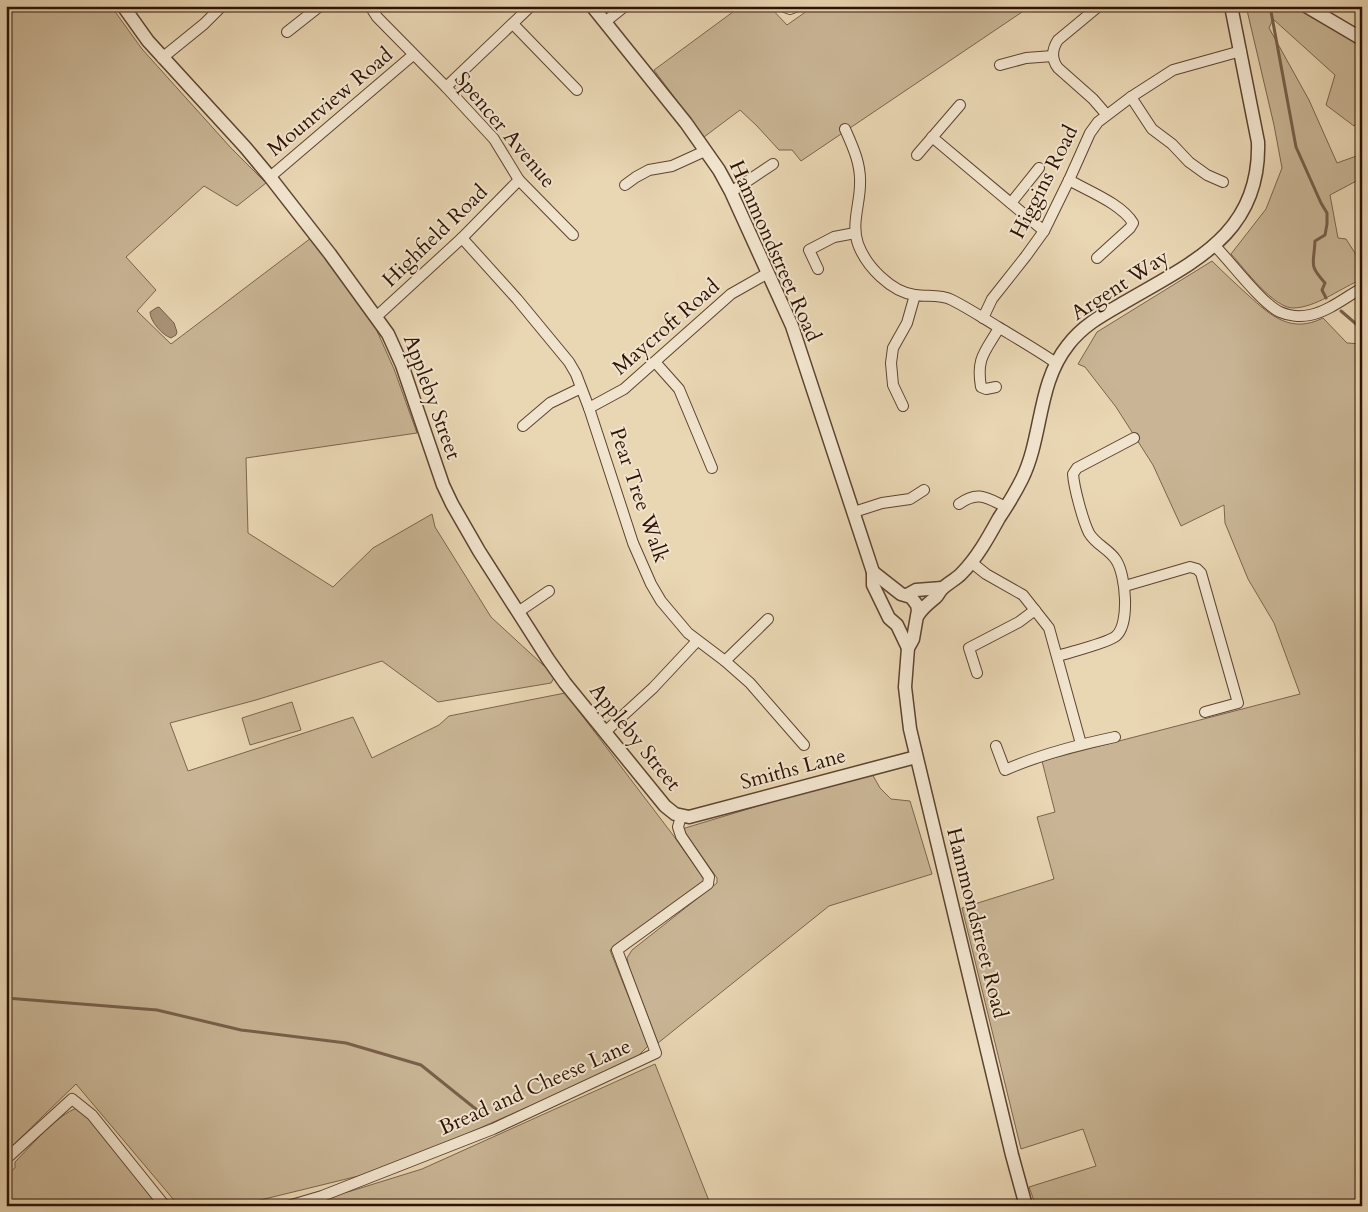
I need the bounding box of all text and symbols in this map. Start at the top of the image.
street label: Mountview Road [261,41,399,163]
street label: Spencer Avenue [448,66,562,194]
street label: Higgins Road [1003,120,1085,244]
street label: Hammondstreet Road [722,156,828,346]
street label: Highfield Road [376,178,494,294]
street label: Argent Way [1065,242,1175,328]
street label: Maycroft Road [606,272,726,382]
street label: Appleby Street [396,331,468,464]
street label: Pear Tree Walk [602,424,676,567]
street label: Appleby Street [583,677,688,797]
street label: Smiths Lane [737,741,849,797]
street label: Hammondstreet Road [939,825,1015,1021]
street label: Bread and Cheese Lane [434,1032,636,1142]

